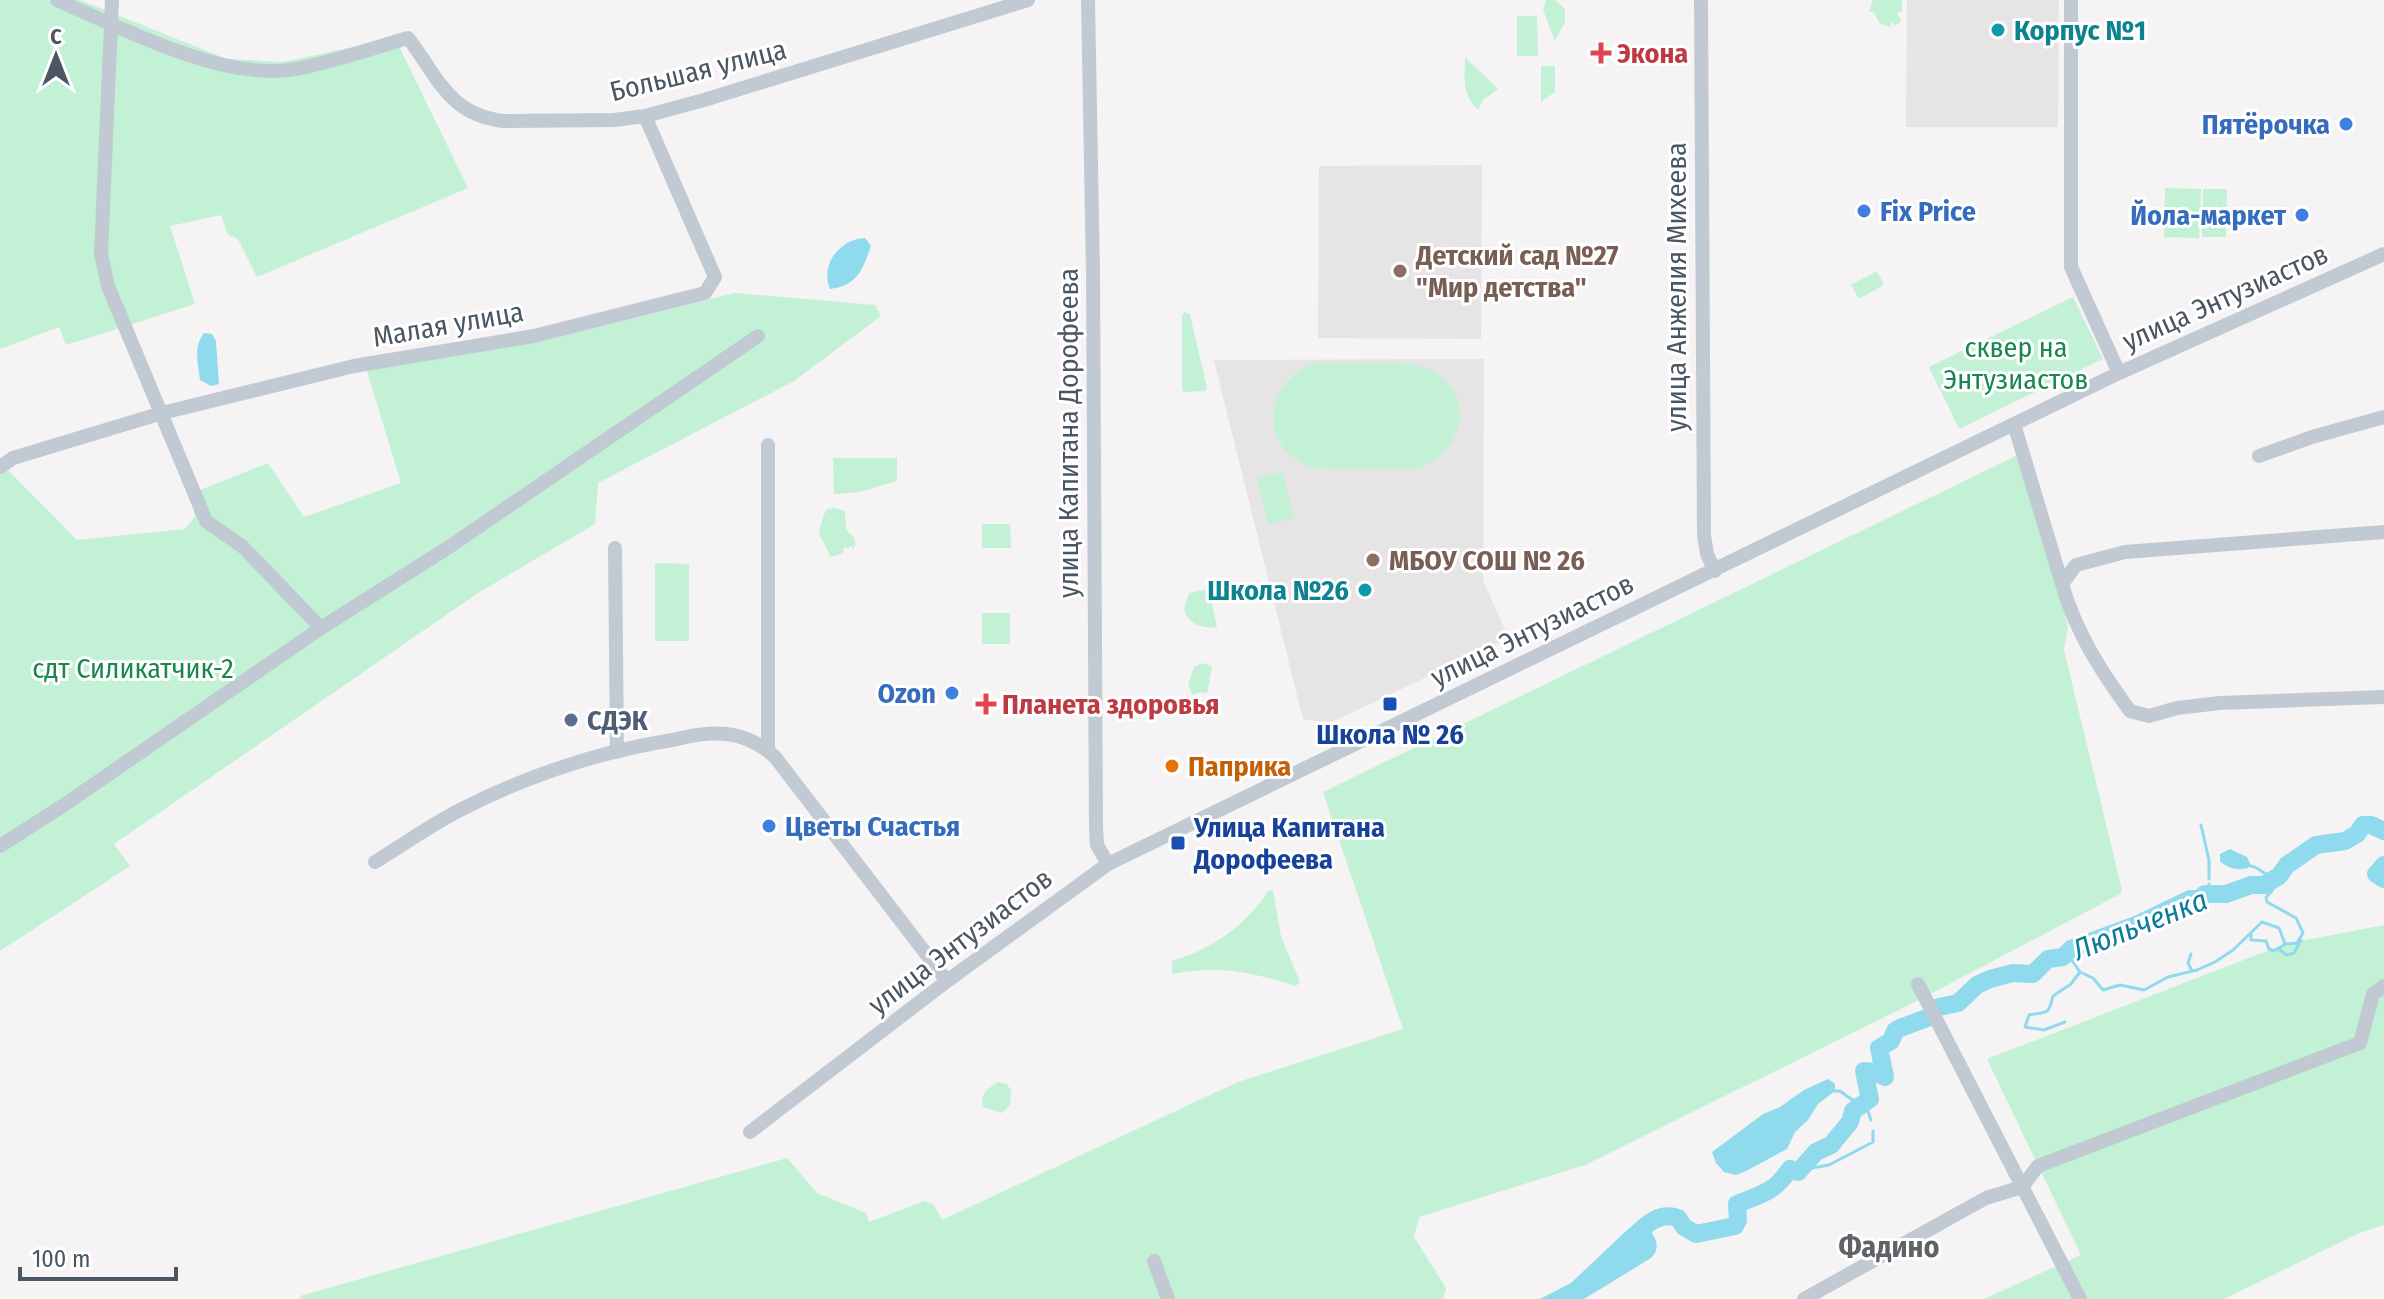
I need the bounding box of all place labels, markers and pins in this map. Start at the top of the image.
place label: Корпус №1 [2014,14,2146,47]
marker: Корпус №1 [1989,21,2007,39]
place label: Экона [1617,37,1688,70]
marker: Экона [1592,44,1610,62]
place label: Пятёрочка [2202,108,2330,141]
marker: Пятёрочка [2337,115,2355,133]
place label: Fix Price [1880,195,1976,228]
place label: Йола-маркет [2130,199,2287,232]
marker: Fix Price [1855,202,1873,220]
marker: Йола-маркет [2293,206,2311,224]
place label: Детский сад №27 "Мир детства" [1415,239,1619,304]
marker: Детский сад №27 "Мир детства" [1391,262,1409,280]
place label: МБОУ СОШ № 26 [1389,544,1585,577]
marker: МБОУ СОШ № 26 [1364,551,1382,569]
place label: Школа №26 [1207,574,1349,607]
marker: Школа №26 [1356,581,1374,599]
place label: Ozon [878,677,936,710]
marker: Ozon [943,684,961,702]
place label: Планета здоровья [1002,688,1219,721]
marker: Планета здоровья [977,695,995,713]
marker: Школа № 26 [1381,695,1399,713]
place label: СДЭК [587,704,649,737]
marker: СДЭК [562,711,580,729]
place label: Школа № 26 [1316,718,1464,751]
place label: Паприка [1188,750,1291,783]
marker: Паприка [1163,757,1181,775]
place label: Цветы Счастья [785,810,960,843]
place label: Улица Капитана Дорофеева [1193,811,1385,876]
marker: Цветы Счастья [760,817,778,835]
marker: Улица Капитана Дорофеева [1169,834,1187,852]

